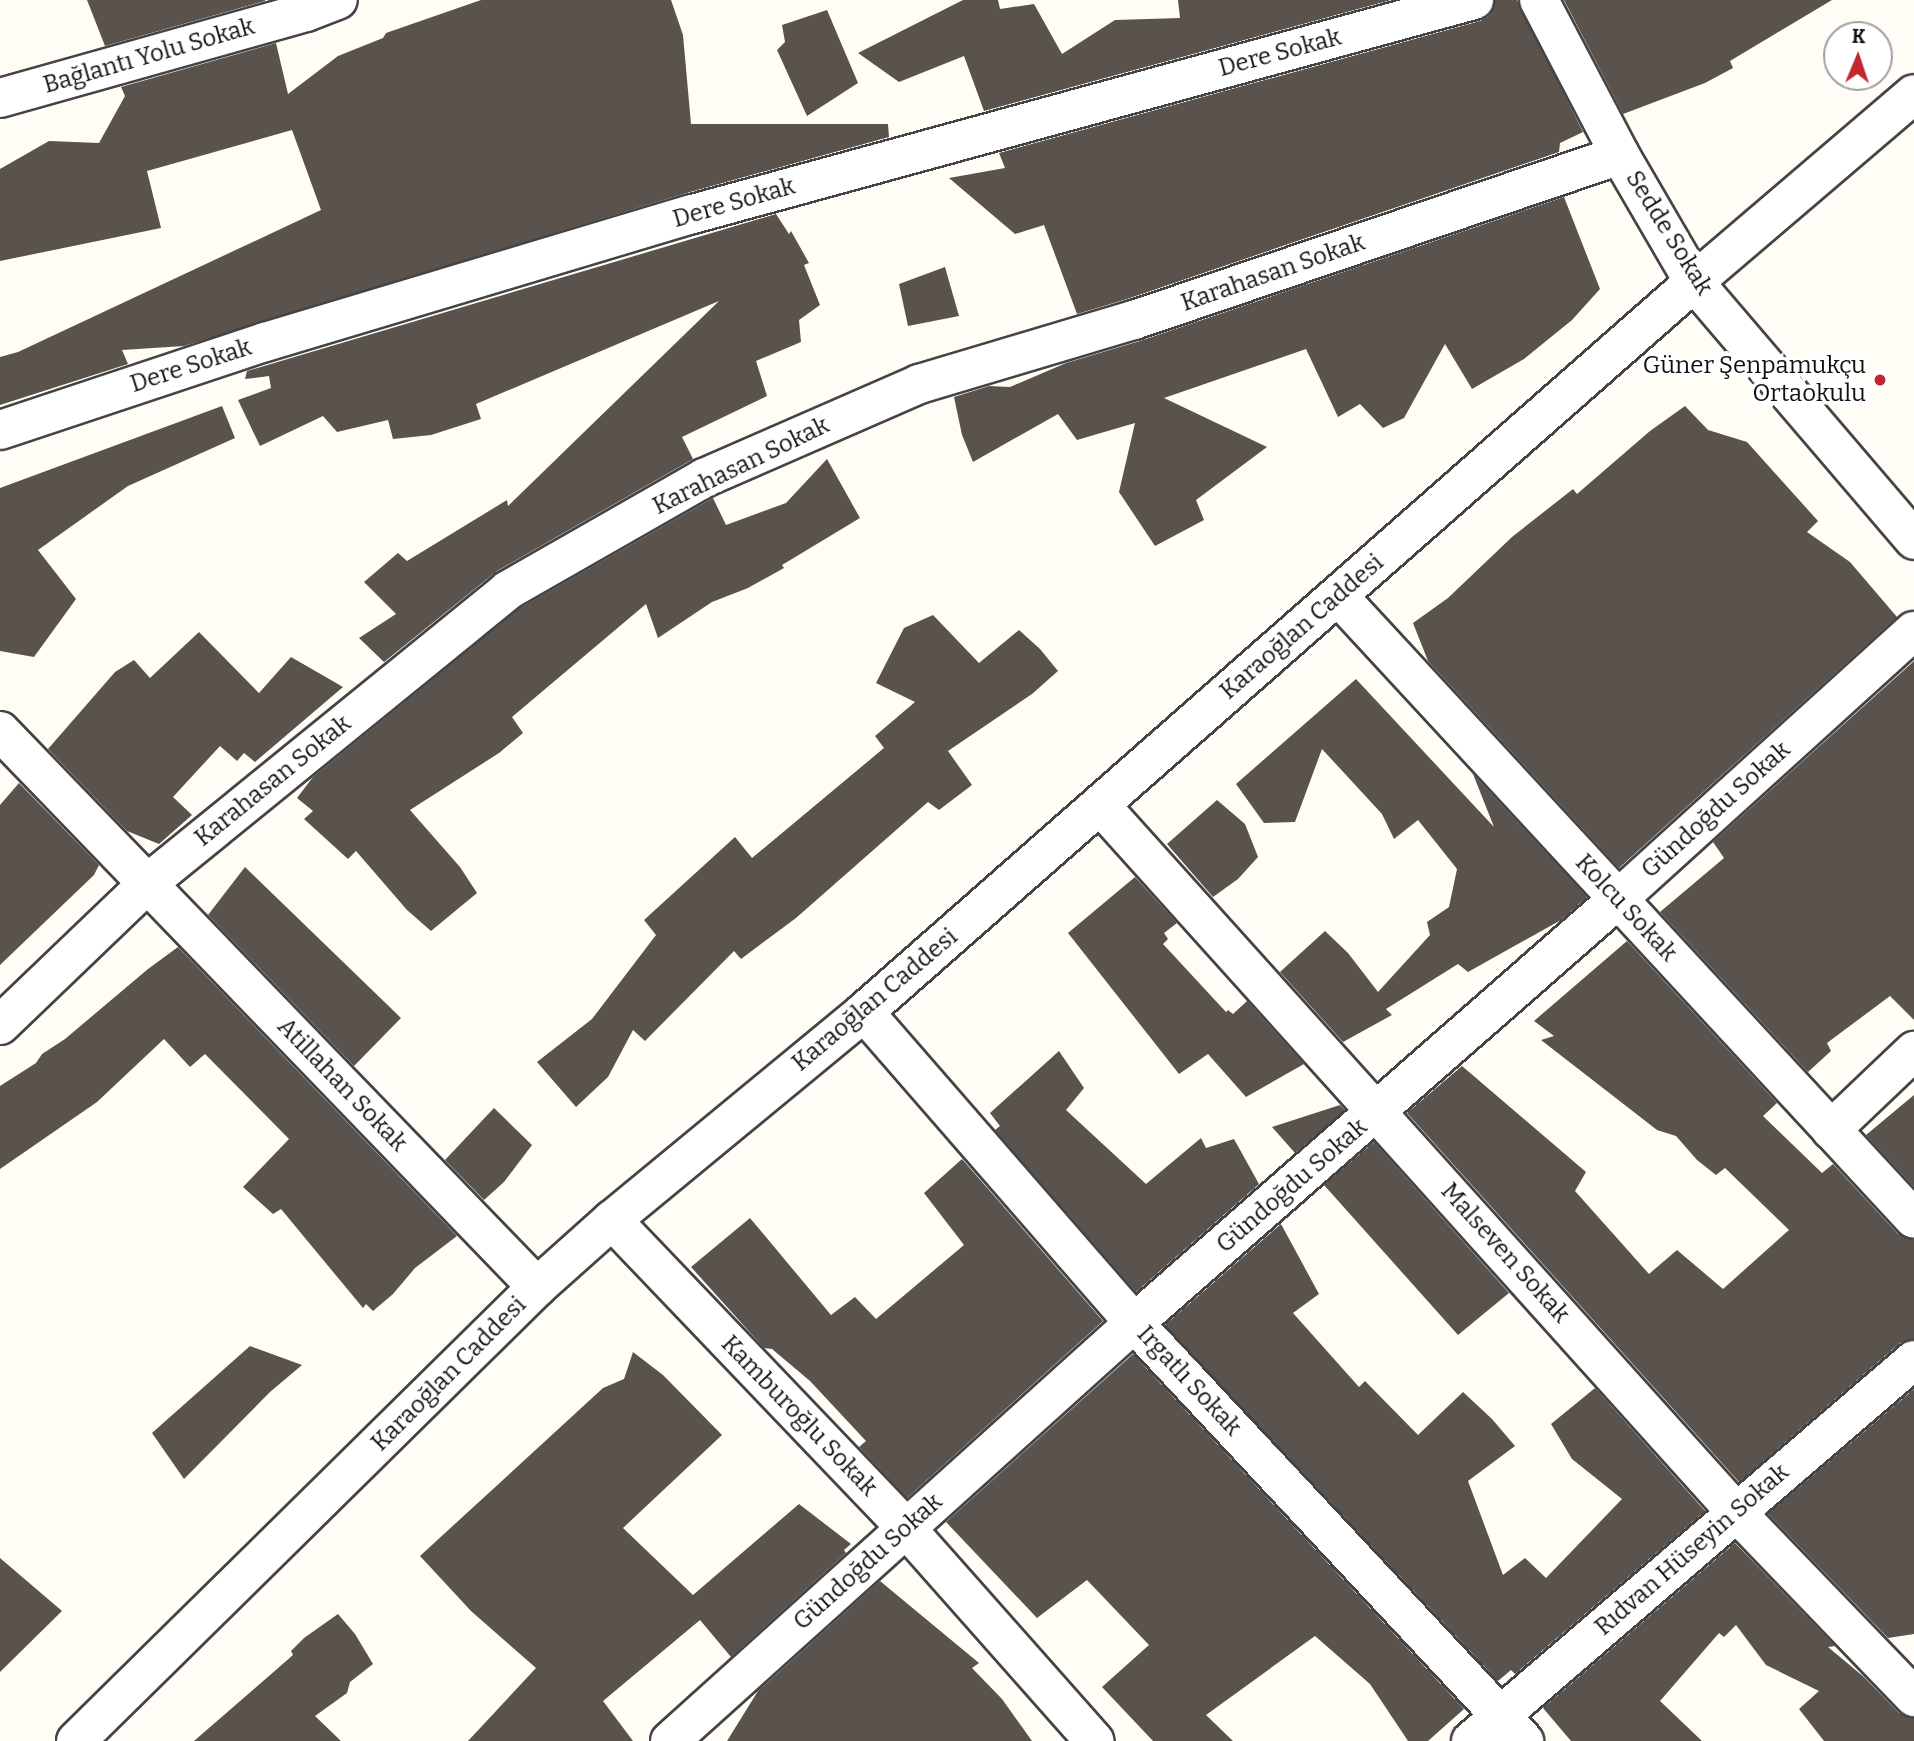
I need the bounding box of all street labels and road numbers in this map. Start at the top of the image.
street label: Bağlantı Yolu Sokak [40,12,258,100]
street label: Dere Sokak [1216,23,1344,83]
street label: Sedde Sokak [1619,166,1719,300]
street label: Dere Sokak [670,172,798,234]
street label: Karahasan Sokak [1177,228,1369,318]
street label: Dere Sokak [127,333,255,399]
street label: Karahasan Sokak [648,411,834,521]
street label: Karaoğlan Caddesi [1214,548,1390,706]
street label: Karahasan Sokak [189,709,357,853]
street label: Gündoğdu Sokak [1636,736,1796,884]
street label: Kolcu Sokak [1569,849,1683,967]
street label: Karaoğlan Caddesi [786,922,964,1078]
street label: Atillahan Sokak [271,1012,413,1158]
street label: Gündoğdu Sokak [1211,1113,1373,1259]
street label: Malseven Sokak [1435,1177,1575,1329]
street label: Karaoğlan Caddesi [366,1291,532,1457]
street label: Irgatlı Sokak [1131,1320,1247,1442]
street label: Kamburoğlu Sokak [715,1330,883,1502]
street label: Rıdvan Hüseyin Sokak [1589,1458,1795,1642]
street label: Gündoğdu Sokak [788,1488,948,1636]

